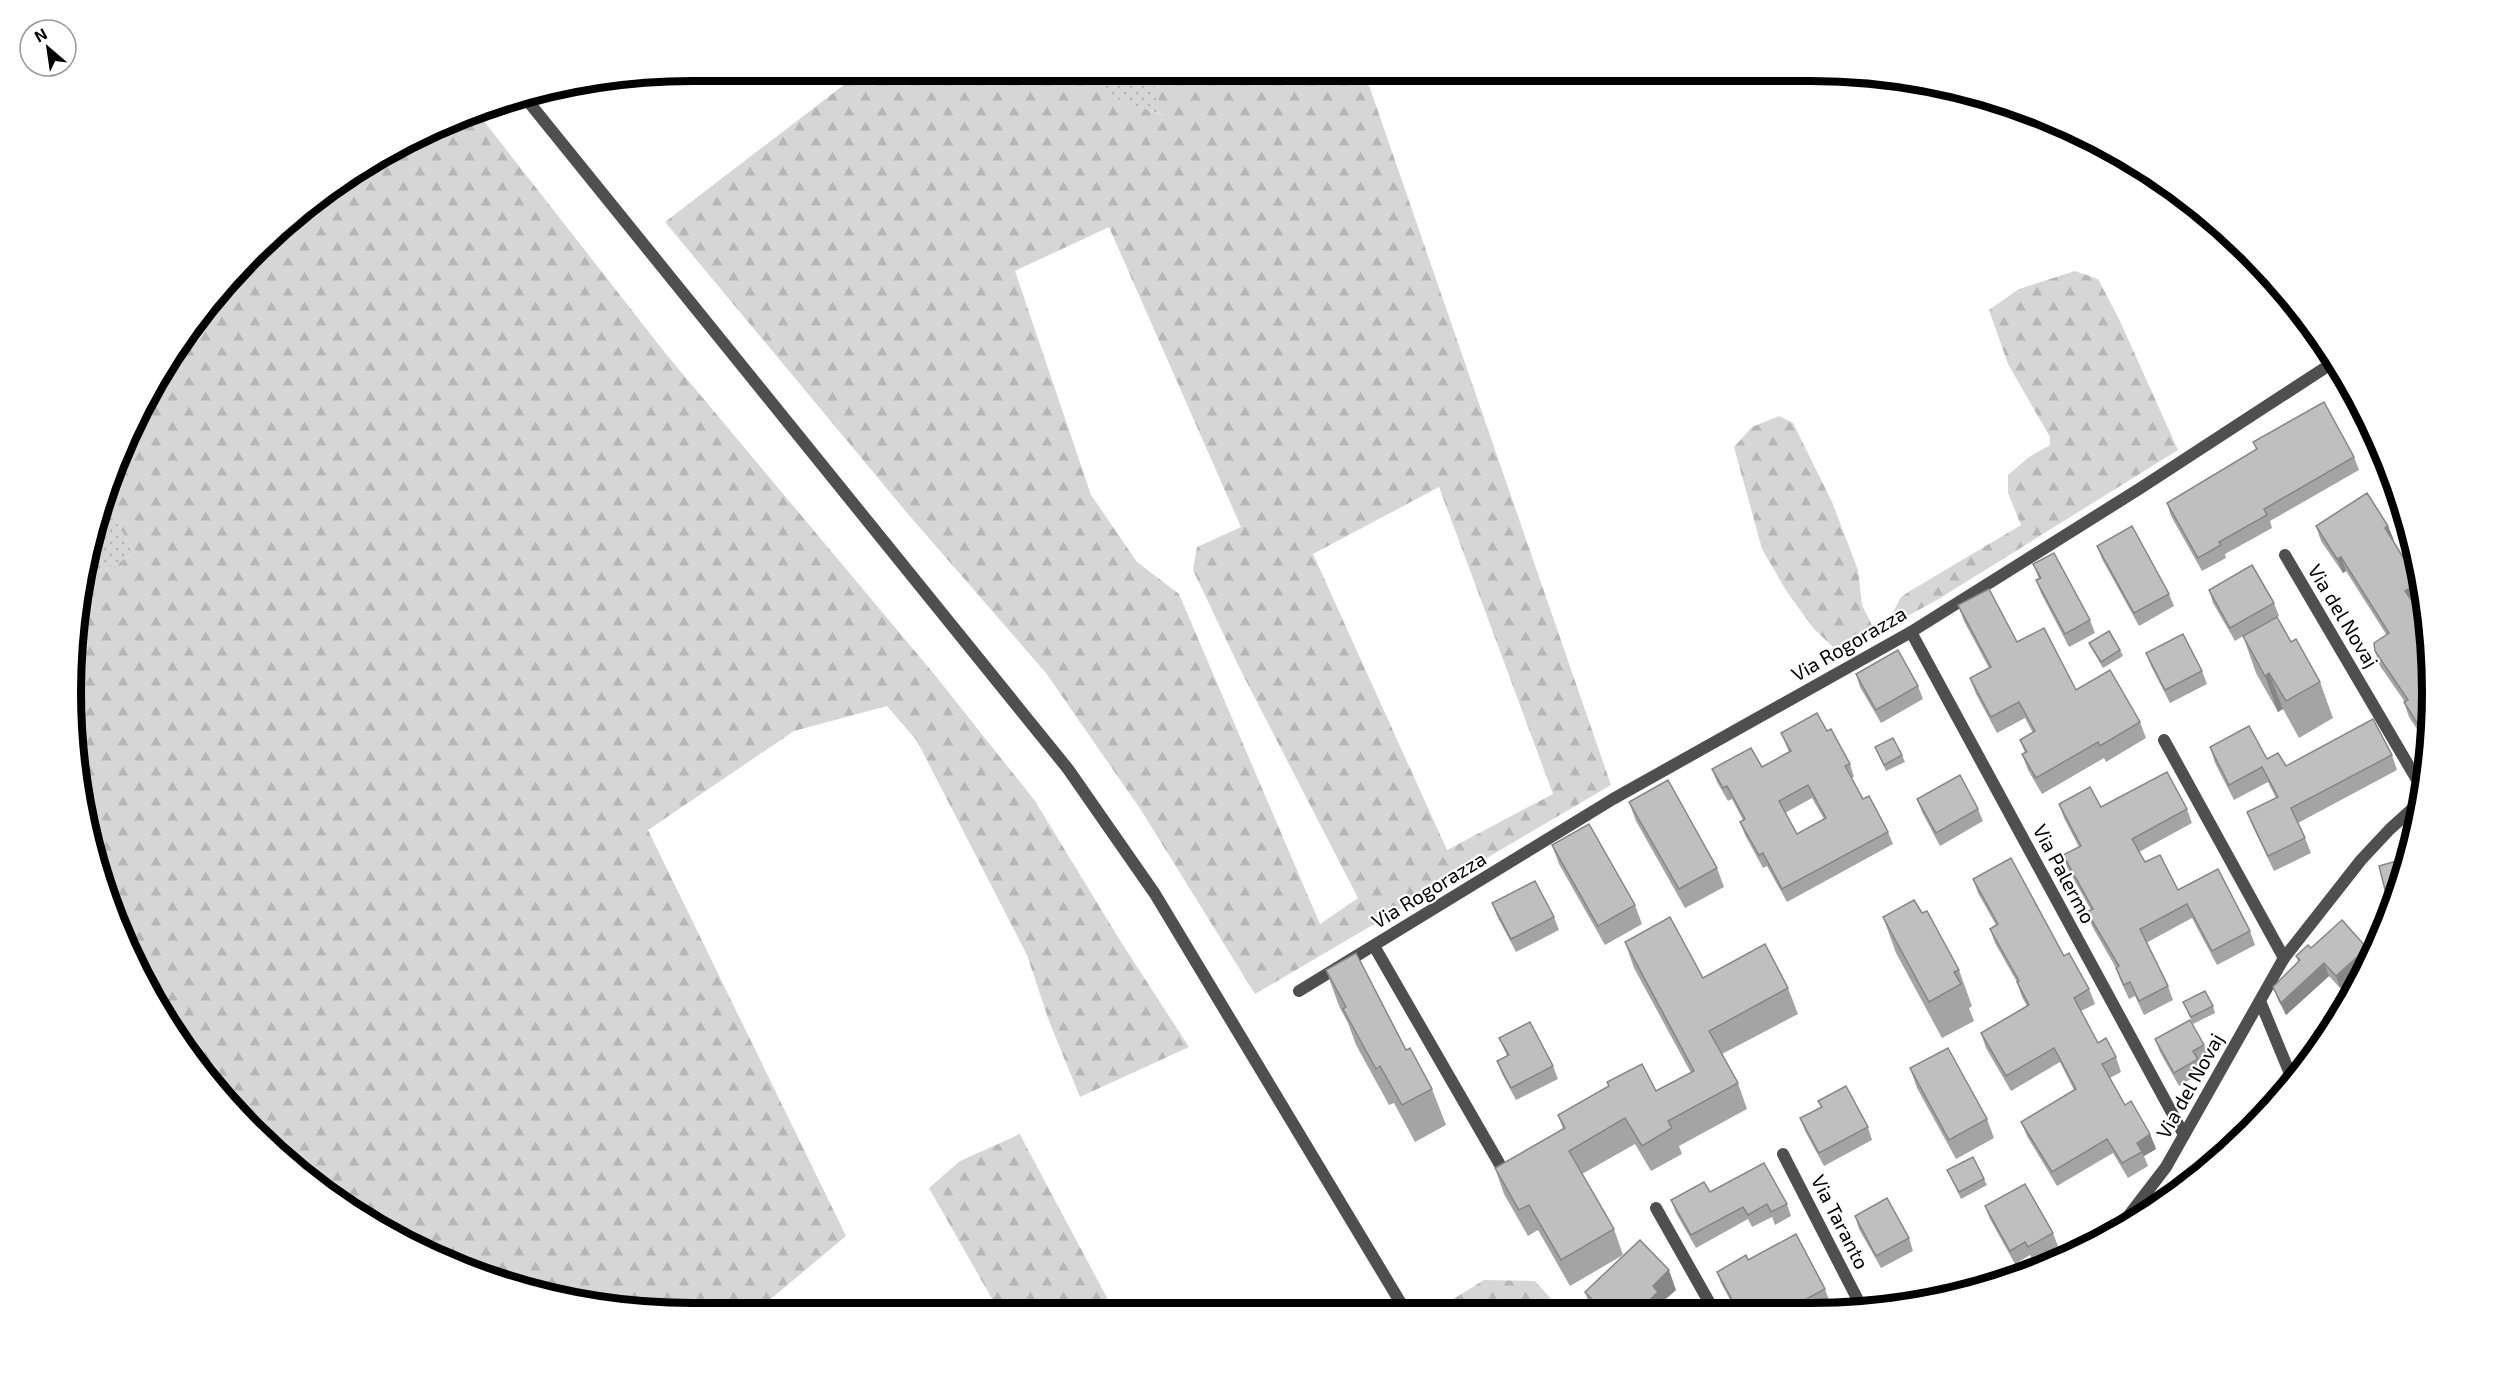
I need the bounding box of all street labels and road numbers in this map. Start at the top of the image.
street label: Via del Novaj [2304,559,2384,672]
street label: Via Rogorazza [1787,600,1910,686]
street label: Via Palermo [2029,820,2101,927]
street label: Via Rogorazza [1367,846,1490,933]
street label: Via del Novaj [2150,1029,2228,1142]
street label: Via Taranto [1807,1170,1875,1273]

